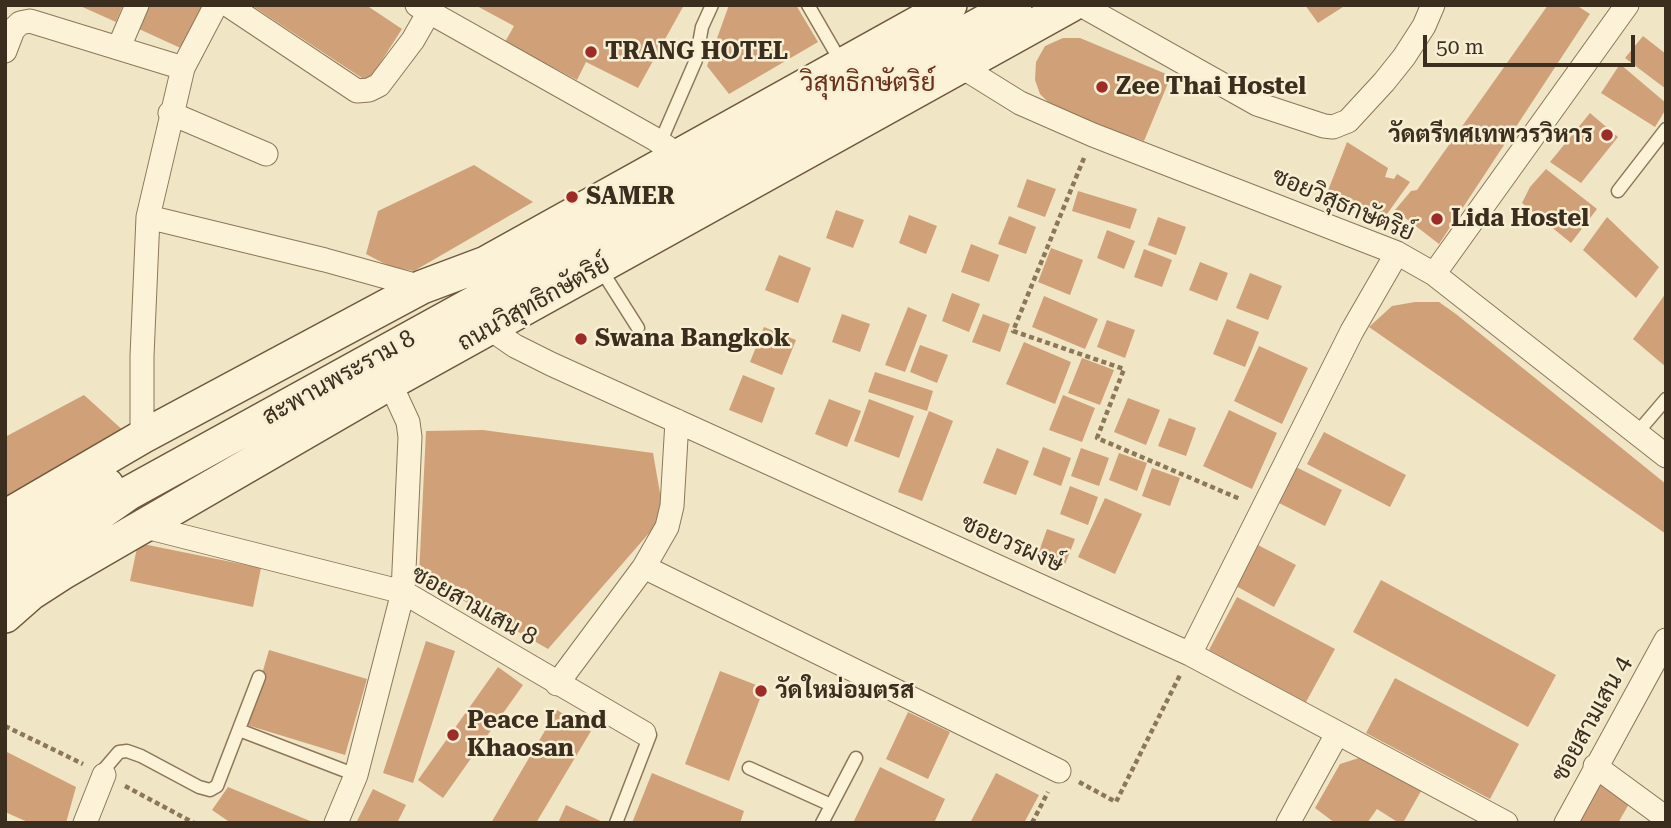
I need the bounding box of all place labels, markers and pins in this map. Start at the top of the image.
place label: TRANG HOTEL [605,38,788,66]
marker: TRANG HOTEL [583,44,599,60]
place label: Zee Thai Hostel [1116,73,1306,101]
marker: Zee Thai Hostel [1094,79,1110,95]
place label: วัดตรีทศเทพวรวิหาร [1388,121,1593,149]
marker: วัดตรีทศเทพวรวิหาร [1599,127,1615,143]
place label: SAMER [586,183,675,211]
marker: SAMER [564,189,580,205]
place label: Lida Hostel [1451,205,1589,233]
marker: Lida Hostel [1429,211,1445,227]
place label: Swana Bangkok [595,325,790,353]
marker: Swana Bangkok [573,331,589,347]
place label: วัดใหม่อมตรส [775,677,914,705]
marker: วัดใหม่อมตรส [753,683,769,699]
place label: Peace Land Khaosan [467,707,607,763]
marker: Peace Land Khaosan [445,727,461,743]

